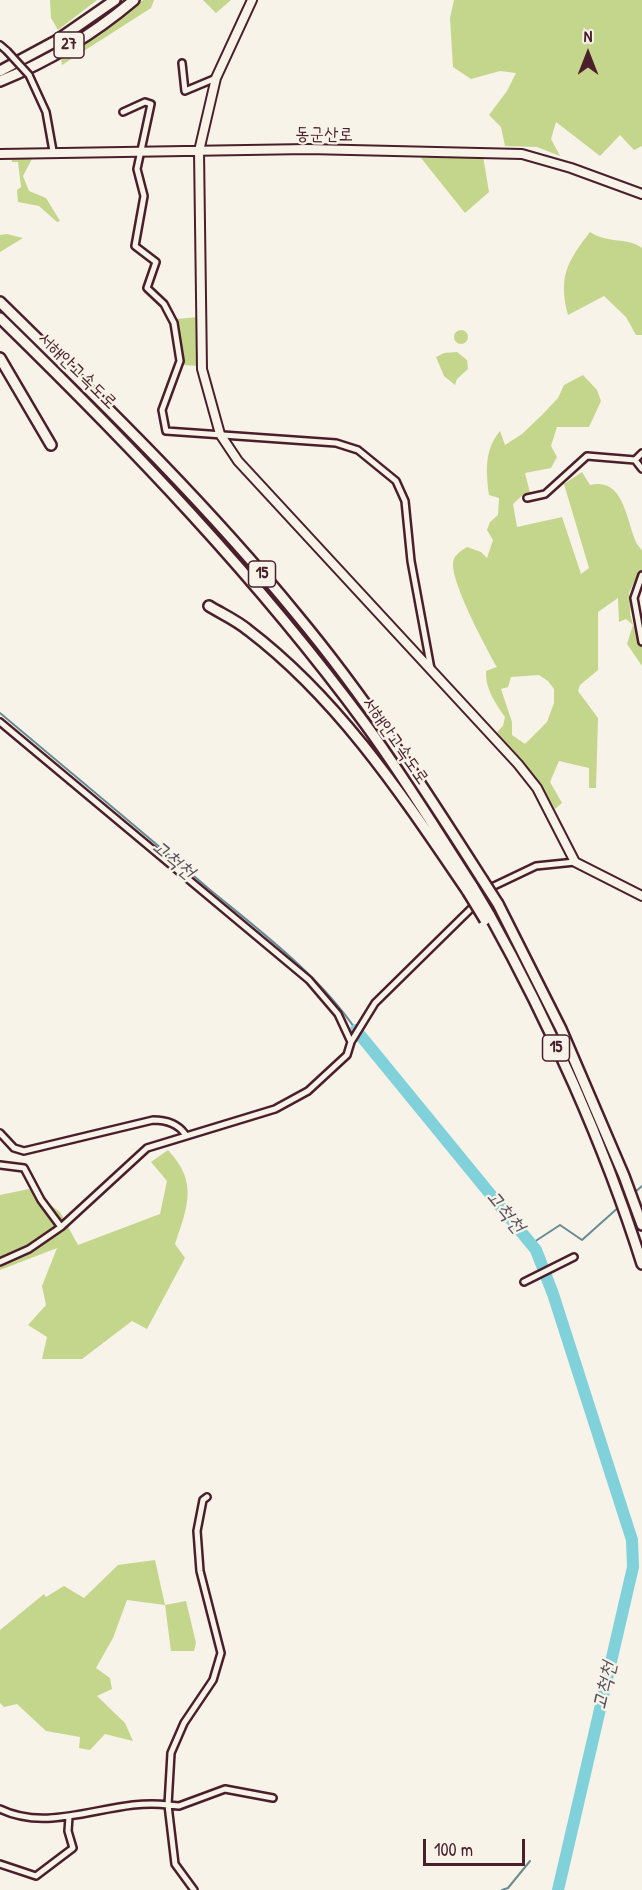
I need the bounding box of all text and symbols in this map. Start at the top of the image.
north arrow [558,24,618,84]
text: N [584,25,592,47]
road number: 27 [54,32,84,58]
street label: 동군산로 [295,124,353,146]
street label: 서해안고속도로 [33,328,121,414]
road number: 15 [248,561,276,587]
street label: 서해안고속도로 [357,693,433,789]
water label: 고척천 [147,835,199,885]
road number: 15 [542,1035,570,1061]
water label: 고척천 [480,1186,530,1238]
water label: 고척천 [588,1660,622,1712]
scale bar [426,1827,528,1865]
text: 100 m [434,1837,473,1862]

